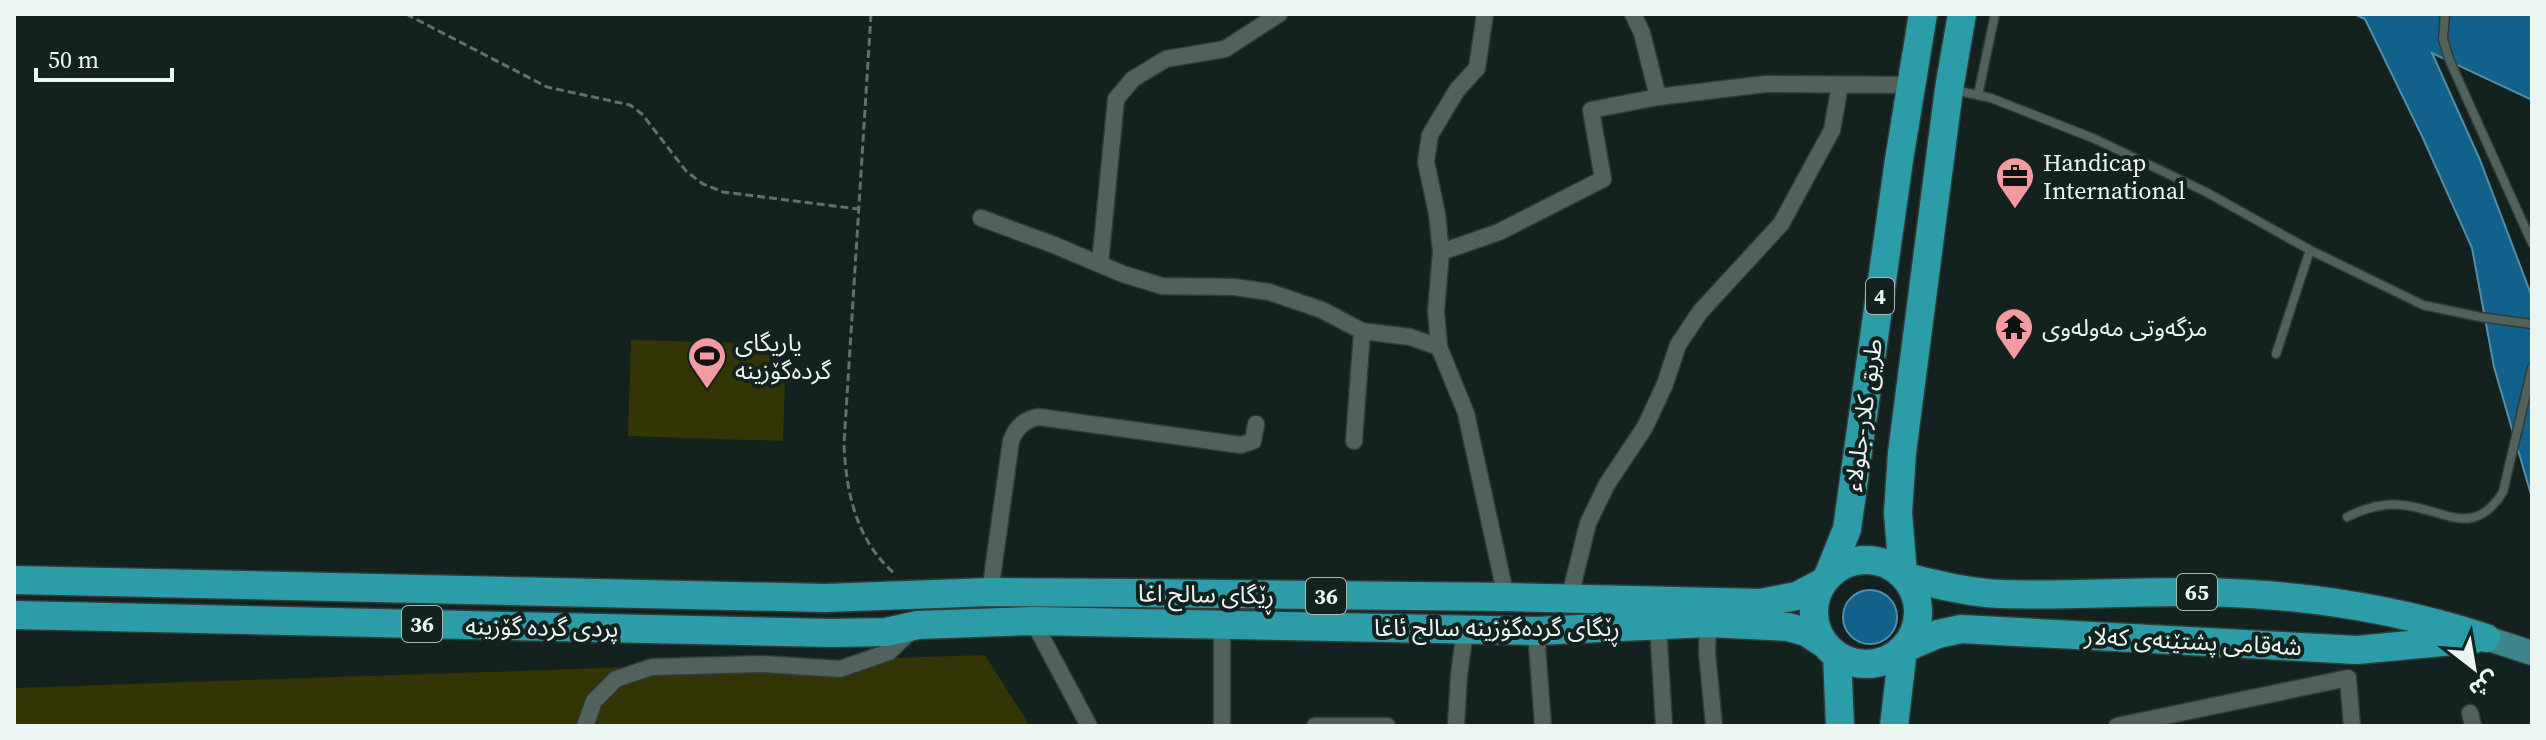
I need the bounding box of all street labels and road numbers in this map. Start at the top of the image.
road number: 4 [1866,278,1894,314]
street label: طريق كلار-جلولاء [1836,336,1890,494]
road number: 65 [2177,574,2217,610]
street label: ڕێگای سالح اغا [1138,576,1274,616]
road number: 36 [1306,578,1346,614]
road number: 36 [402,606,442,642]
street label: پردی گردە گۆزینە [465,609,619,645]
street label: ڕێگای گردەگۆزینە سالح ئاغا [1374,611,1620,648]
street label: شەقامی پشتێنەی کەلار [2082,619,2303,663]

